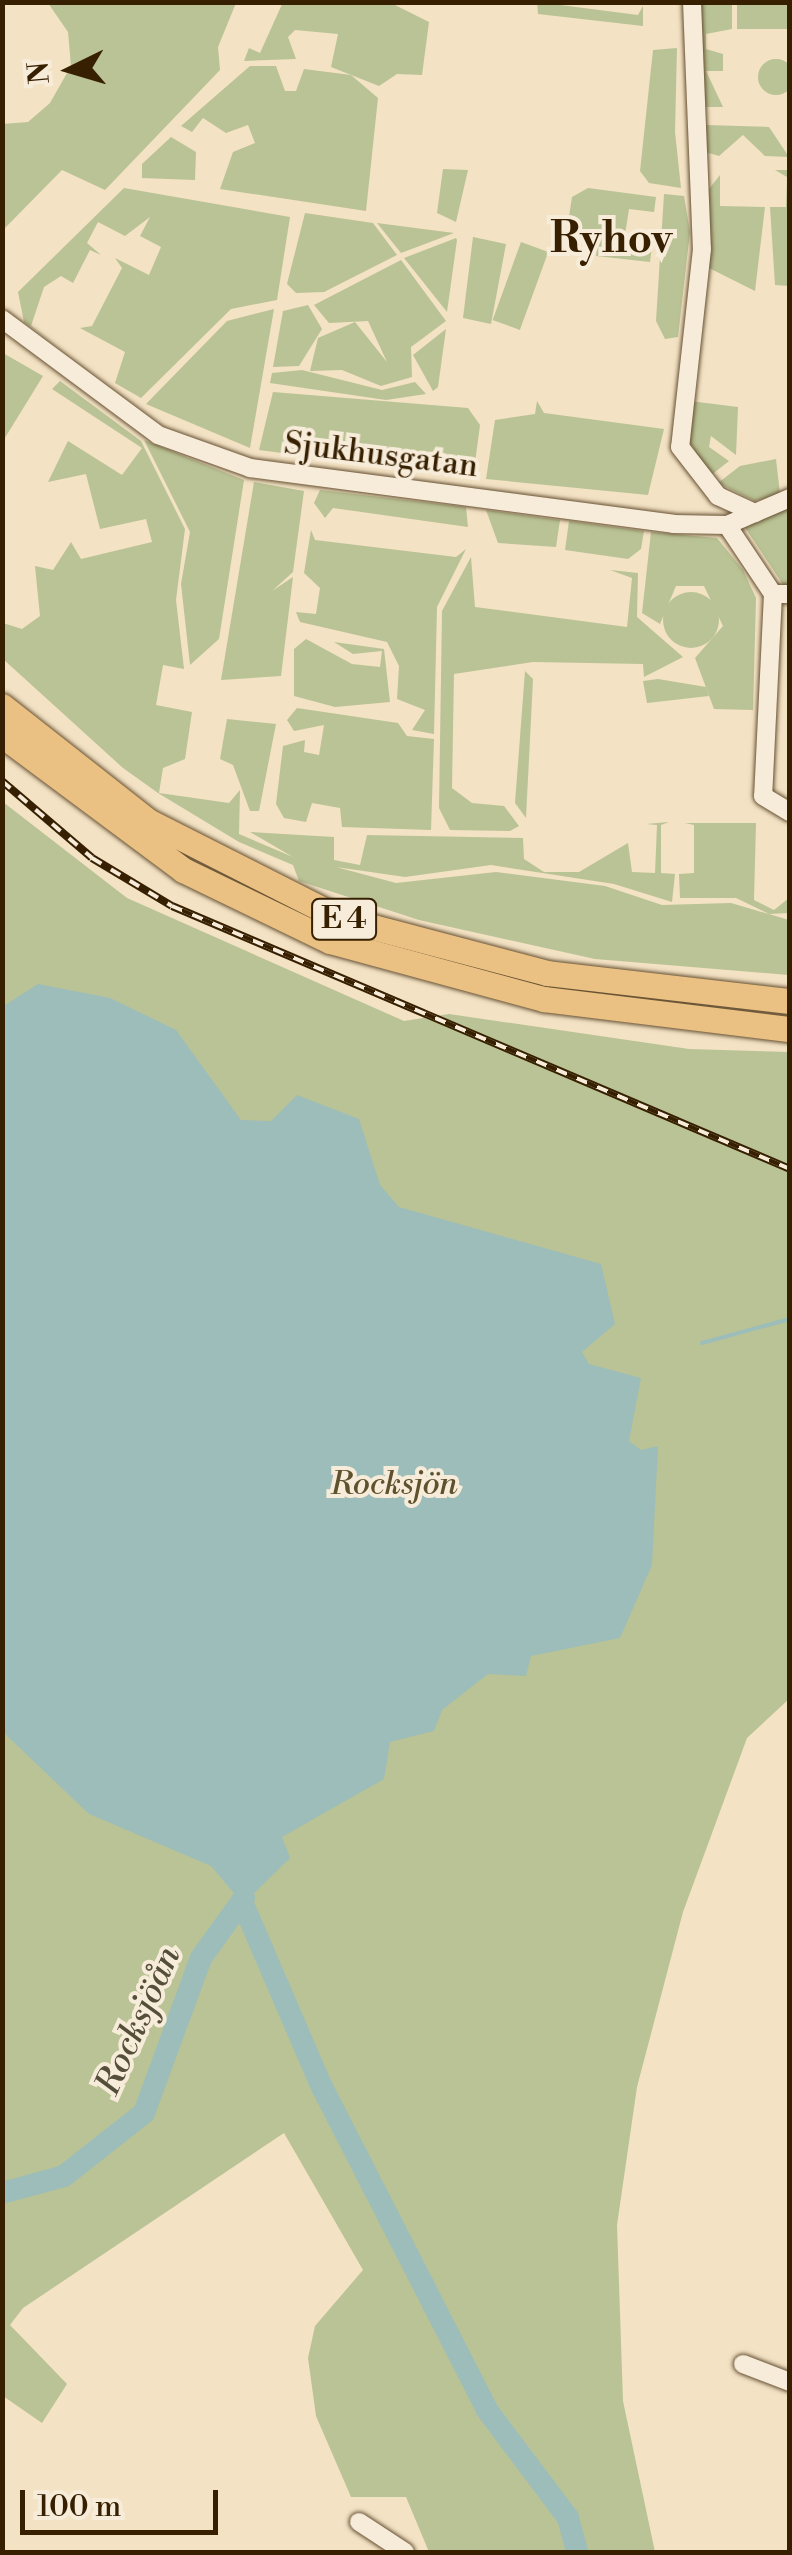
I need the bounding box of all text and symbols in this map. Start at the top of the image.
north arrow [20,20,120,120]
text: N [21,60,58,85]
district label: Ryhov [550,215,672,265]
street label: Sjukhusgatan [282,424,480,486]
road number: E 4 [309,894,379,944]
park label: Rocksjön [331,1465,457,1503]
water label: Rocksjöån [88,1940,190,2102]
scale bar [25,2470,222,2532]
text: 100 m [37,2488,121,2526]

